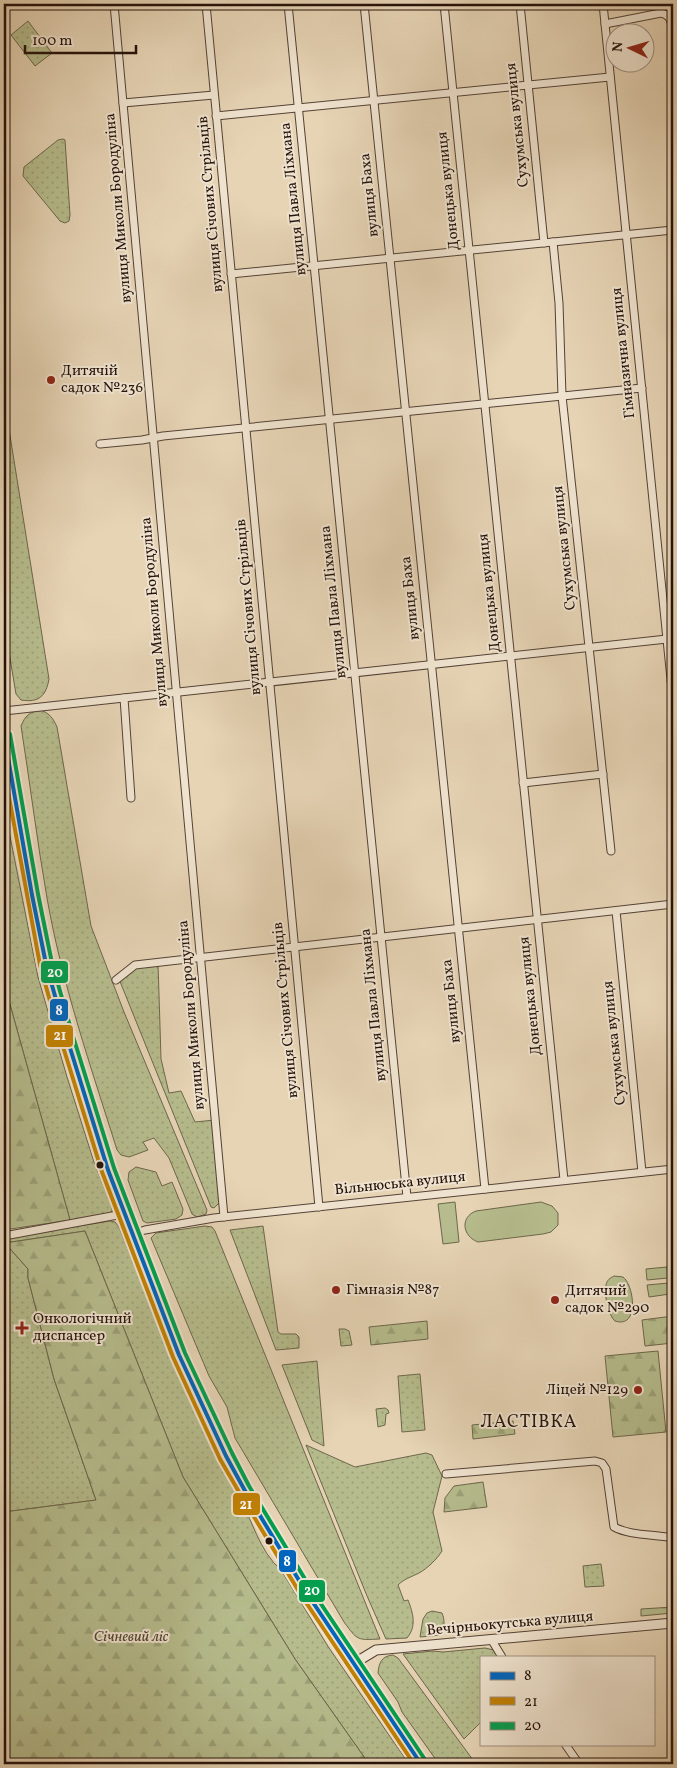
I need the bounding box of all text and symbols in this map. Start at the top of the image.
scale bar [25,22,136,54]
north arrow [604,22,654,72]
text: 100 m [32,31,72,52]
text: N [609,41,628,53]
street label: Сухумська вулиця [501,62,535,188]
street label: вулиця Миколи Бородуліна [100,112,138,304]
street label: вулиця Січових Стрільців [193,115,229,293]
street label: вулиця Павла Ліхмана [276,121,312,277]
street label: Донецька вулиця [432,130,466,251]
street label: вулиця Баха [355,152,385,238]
street label: Гімназична вулиця [607,286,641,420]
place label: Дитячій садок №236 [61,361,143,399]
marker: Дитячій садок №236 [45,374,57,386]
street label: Сухумська вулиця [548,485,582,611]
street label: вулиця Миколи Бородуліна [136,516,174,708]
street label: вулиця Січових Стрільців [231,518,267,696]
street label: вулиця Павла Ліхмана [316,524,352,680]
street label: Донецька вулиця [473,532,507,653]
street label: вулиця Баха [396,555,426,641]
street label: вулиця Миколи Бородуліна [173,919,211,1111]
street label: вулиця Січових Стрільців [268,921,304,1099]
street label: вулиця Павла Ліхмана [356,927,392,1083]
street label: Донецька вулиця [514,935,548,1056]
street label: вулиця Баха [437,958,467,1044]
line badge: 20 [40,960,69,984]
text: 20 [47,964,63,983]
street label: Сухумська вулиця [598,980,632,1106]
line badge: 8 [49,998,69,1022]
text: 8 [55,1002,63,1021]
line badge: 21 [45,1024,74,1048]
text: 21 [54,1027,66,1046]
unlabelled marker [95,1160,105,1170]
street label: Вільнюська вулиця [334,1167,467,1201]
place label: Гімназія №87 [346,1280,439,1301]
place label: Дитячий садок №290 [565,1281,649,1319]
marker: Гімназія №87 [330,1284,342,1296]
marker: Дитячий садок №290 [549,1294,561,1306]
place label: Онкологічний диспансер [33,1309,132,1347]
marker: Онкологічний диспансер [15,1321,29,1335]
place label: Ліцей №129 [546,1380,628,1401]
marker: Ліцей №129 [632,1384,644,1396]
district label: ЛАСТІВКА [481,1410,577,1435]
line badge: 21 [232,1492,261,1516]
text: 21 [240,1496,252,1515]
unlabelled marker [264,1536,274,1546]
line badge: 8 [278,1549,297,1573]
text: 8 [283,1553,291,1572]
line badge: 20 [298,1579,326,1603]
text: 20 [304,1582,320,1601]
street label: Вечірньокутська вулиця [426,1606,594,1642]
park label: Січневий ліс [94,1627,169,1648]
legend [480,1656,654,1746]
text: 8 [524,1666,532,1687]
text: 21 [524,1692,538,1713]
text: 20 [524,1716,541,1737]

